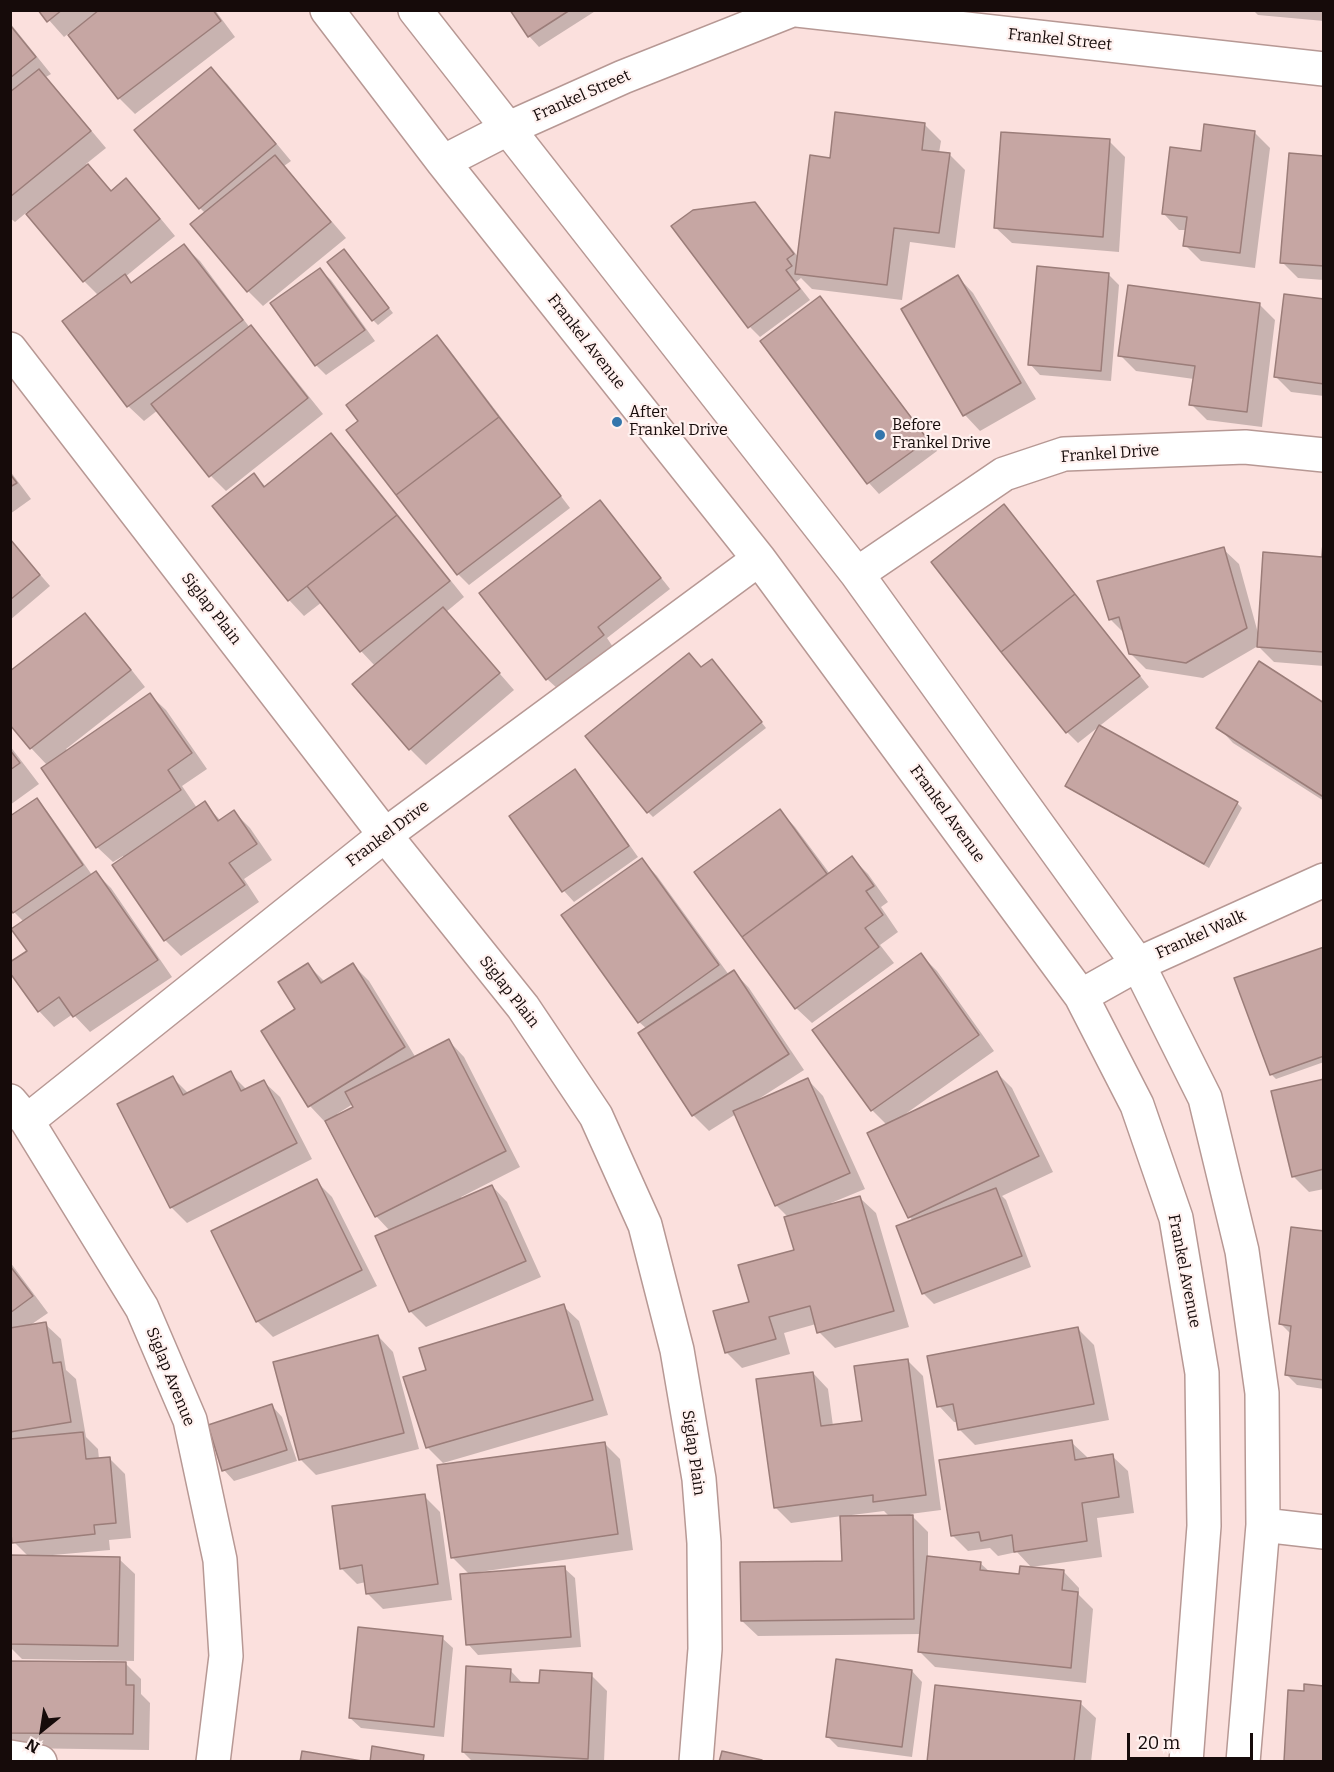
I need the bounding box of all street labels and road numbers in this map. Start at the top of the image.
street label: Frankel Street [1007,25,1113,55]
street label: Frankel Street [530,66,634,126]
street label: Frankel Avenue [543,291,629,393]
street label: Frankel Drive [1060,441,1160,467]
street label: Siglap Plain [177,569,245,649]
street label: Frankel Avenue [905,762,989,866]
street label: Frankel Drive [343,797,433,871]
street label: Frankel Walk [1153,907,1249,963]
street label: Siglap Plain [475,952,543,1032]
street label: Frankel Avenue [1164,1212,1204,1330]
street label: Siglap Avenue [141,1325,199,1429]
street label: Siglap Plain [678,1409,708,1497]

